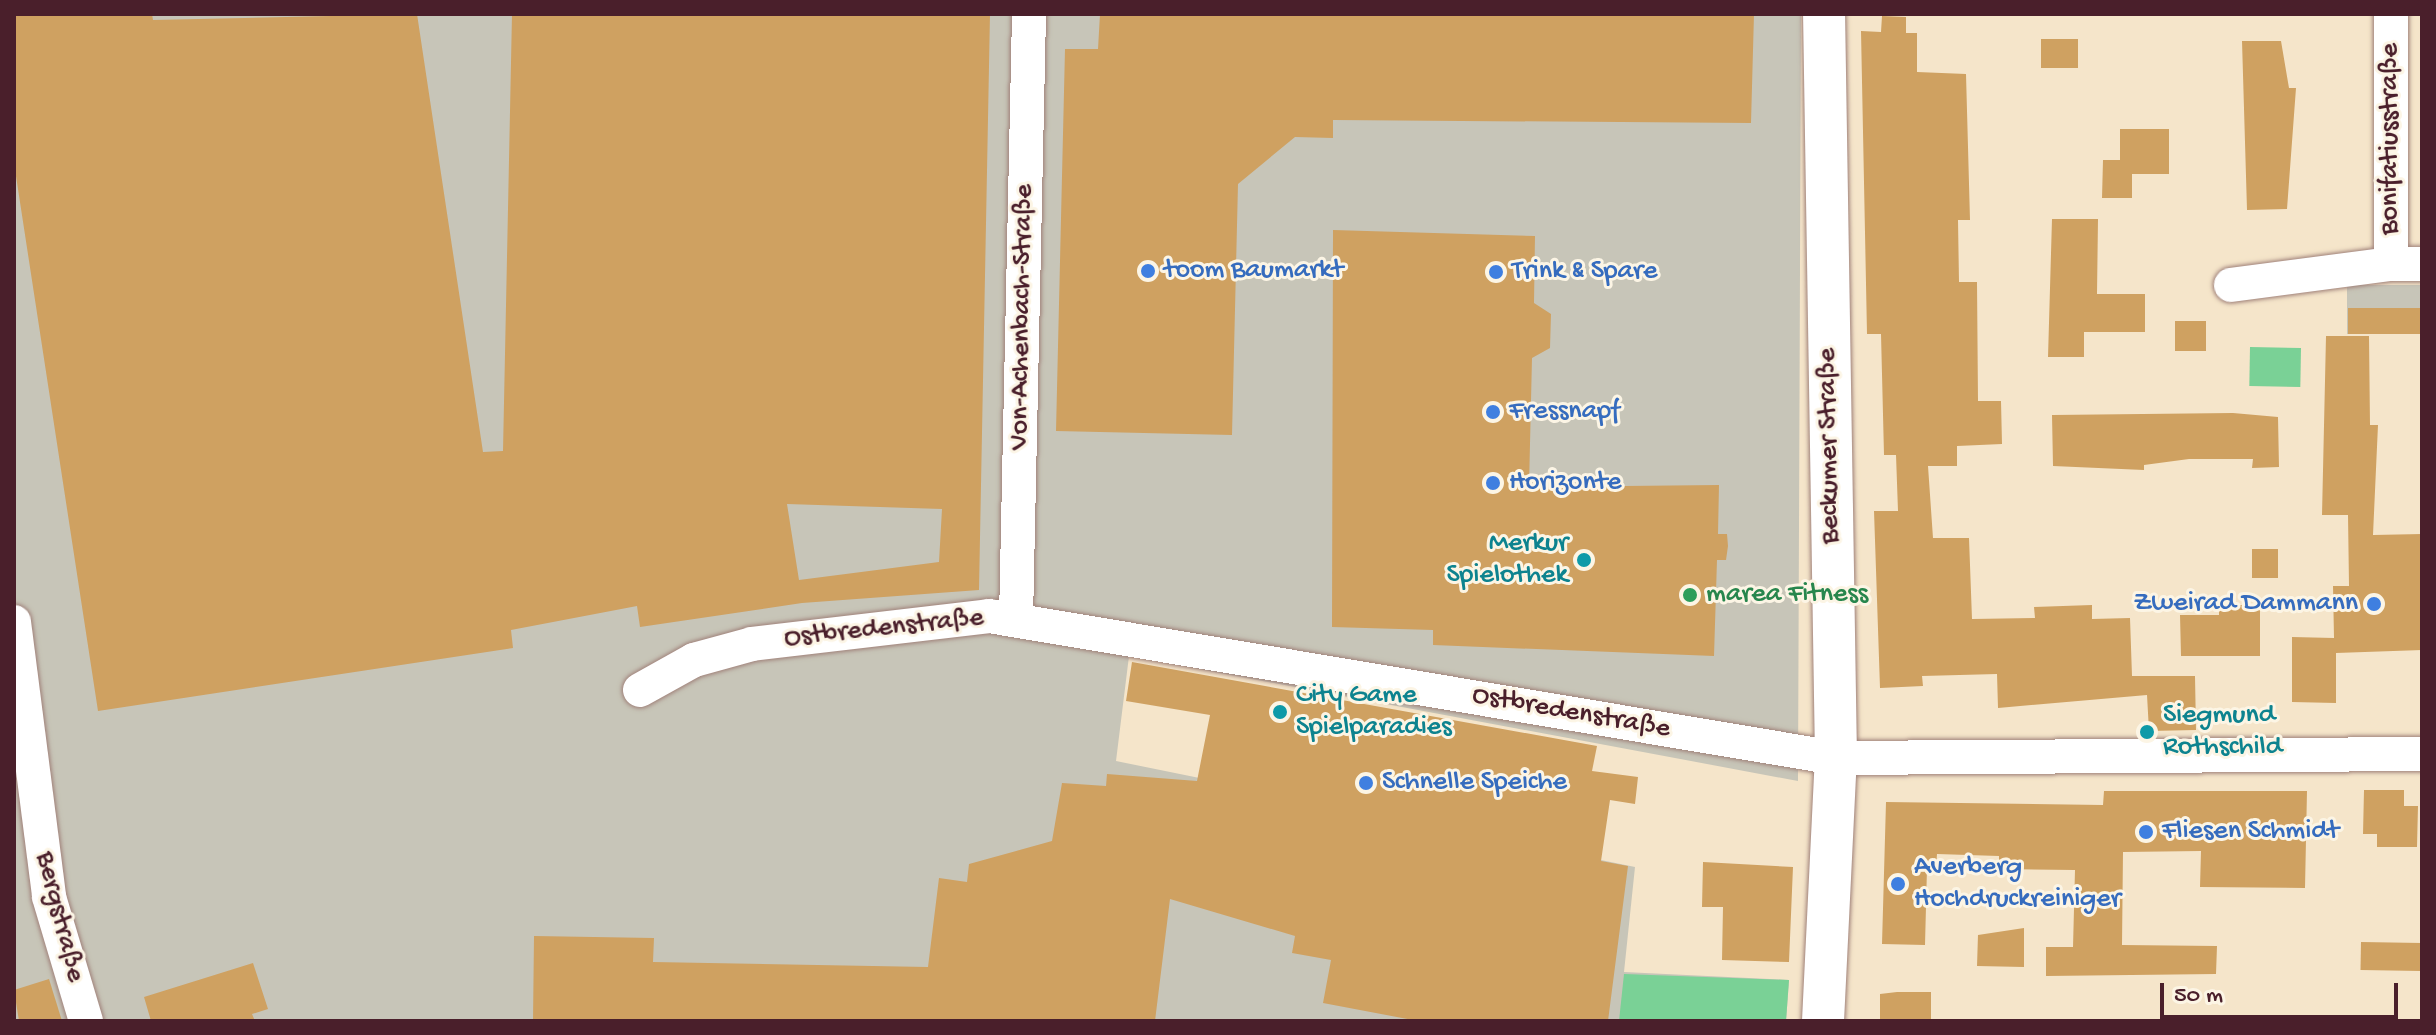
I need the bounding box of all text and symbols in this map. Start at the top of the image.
street label: Bonifatiusstraße [2374,43,2408,235]
street label: Von-Achenbach-Straße [1004,184,1042,450]
place label: toom Baumarkt [1164,254,1343,288]
place label: Trink & Spare [1512,255,1657,289]
marker: toom Baumarkt [1139,262,1157,280]
marker: Trink & Spare [1487,263,1505,281]
street label: Beckumer Straße [1811,348,1849,544]
place label: Fressnapf [1509,395,1620,429]
marker: Fressnapf [1484,403,1502,421]
place label: Horizonte [1509,466,1622,500]
marker: Horizonte [1484,474,1502,492]
place label: Merkur Spielothek [1447,527,1568,593]
marker: Merkur Spielothek [1575,551,1593,569]
place label: marea Fitness [1706,578,1868,612]
marker: marea Fitness [1681,586,1699,604]
place label: Zweirad Dammann [2133,587,2358,621]
marker: Zweirad Dammann [2365,595,2383,613]
street label: Ostbredenstraße [783,602,985,656]
place label: City Game Spielparadies [1296,679,1451,745]
street label: Ostbredenstraße [1469,679,1673,747]
place label: Siegmund Rothschild [2163,699,2282,765]
marker: City Game Spielparadies [1271,703,1289,721]
marker: Siegmund Rothschild [2138,723,2156,741]
place label: Schnelle Speiche [1382,766,1567,800]
marker: Schnelle Speiche [1357,774,1375,792]
place label: Fliesen Schmidt [2162,815,2339,849]
marker: Fliesen Schmidt [2137,823,2155,841]
street label: Bergstraße [27,848,91,986]
place label: Averberg Hochdruckreiniger [1914,851,2121,917]
marker: Averberg Hochdruckreiniger [1889,875,1907,893]
scale bar [2164,967,2402,1017]
text: 50 m [2174,982,2223,1011]

